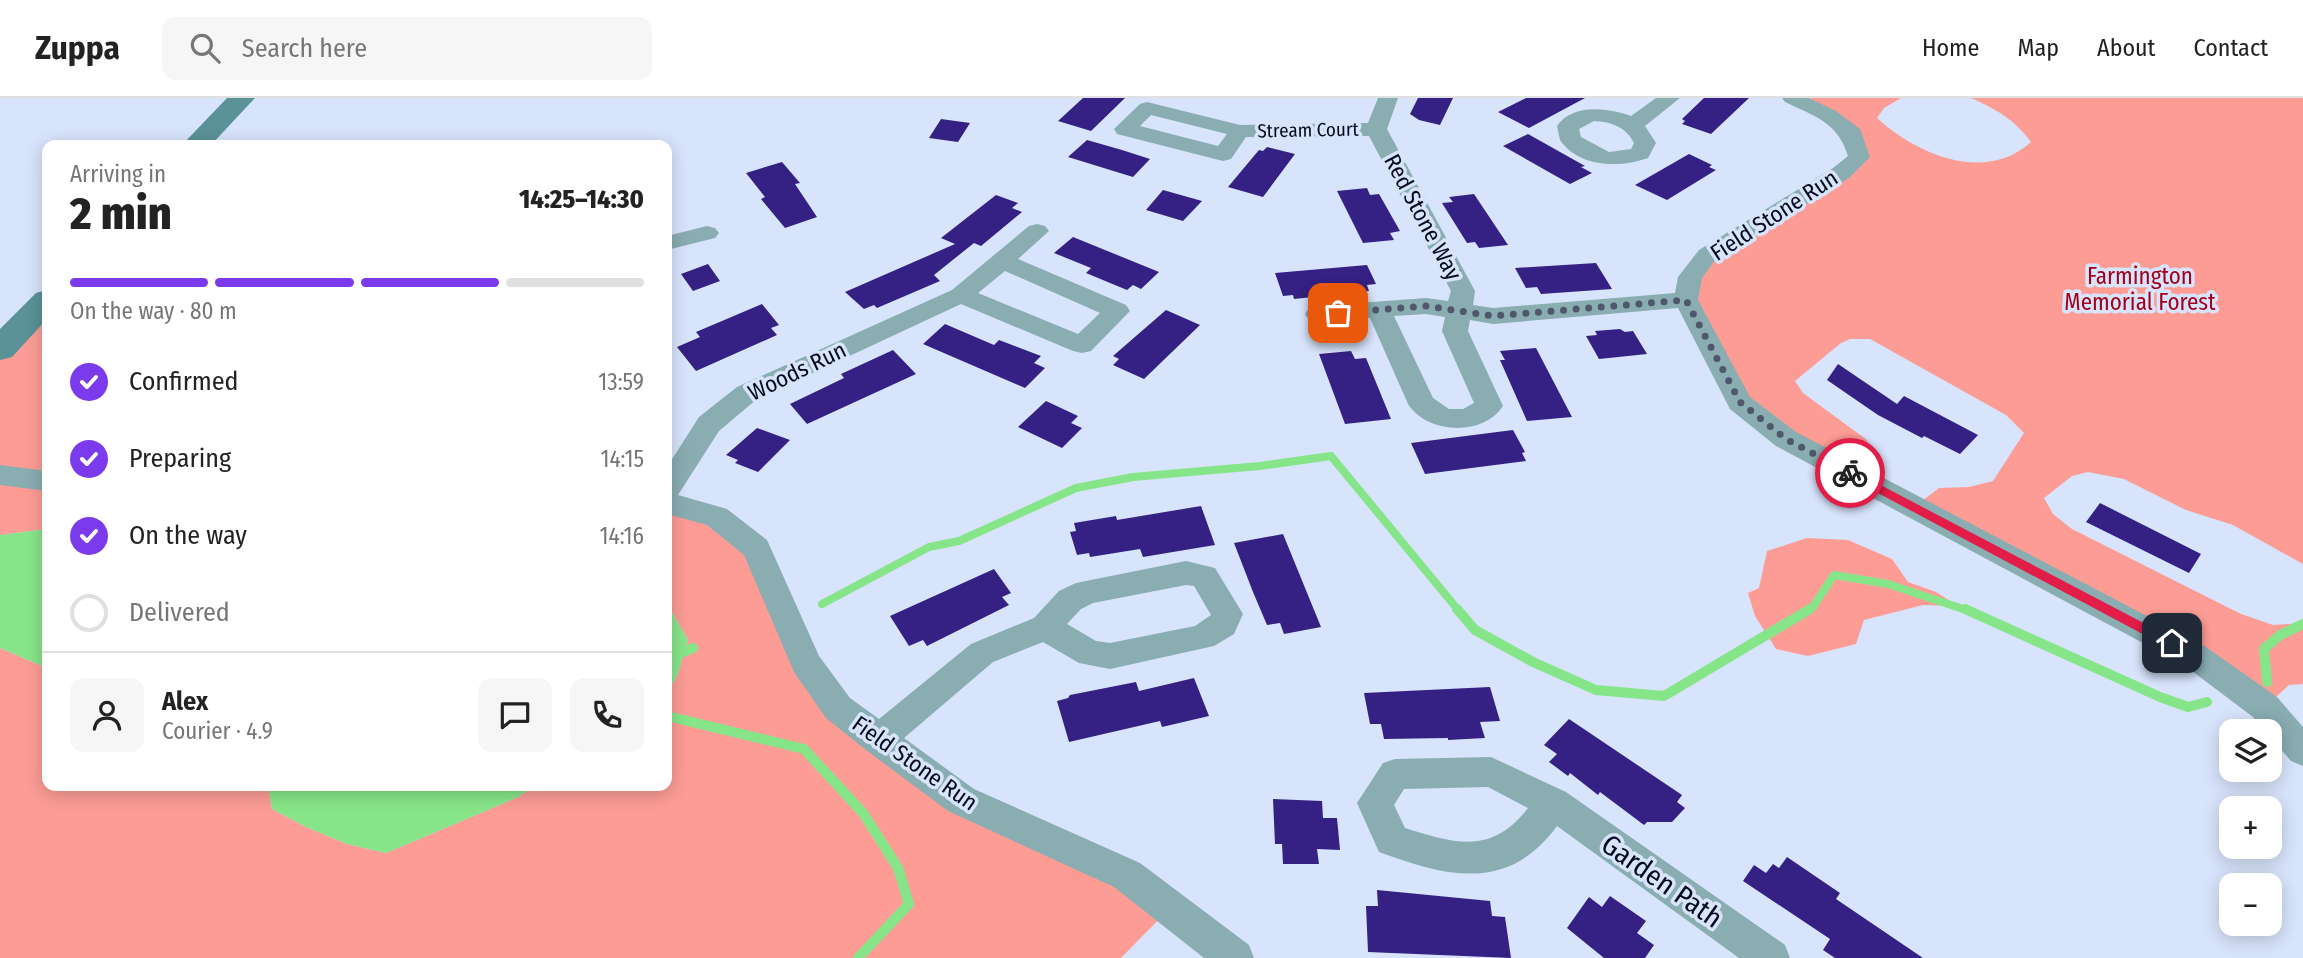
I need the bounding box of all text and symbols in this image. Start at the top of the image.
search box [162,17,652,80]
text: Zuppa [35,28,120,68]
icon: search [186,29,224,67]
text: Search here [242,33,367,64]
text: Home [1922,34,1979,62]
text: Map [2017,34,2059,62]
text: About [2097,34,2155,62]
text: Contact [2193,34,2268,62]
street label: Stream Court [1257,118,1360,142]
street label: Red Stone Way [1378,149,1468,285]
text: Arriving in [70,160,166,188]
street label: Field Stone Run [1705,163,1843,267]
text: 14:25–14:30 [519,184,644,215]
text: 2 min [70,186,172,241]
park label: Farmington Memorial Forest [2064,262,2216,316]
pin [1308,283,1368,343]
icon: bag [1319,294,1357,332]
text: On the way · 80 m [70,297,237,325]
street label: Woods Run [743,335,851,407]
icon: check [70,363,108,401]
text: Confirmed [129,366,239,397]
text: 13:59 [598,368,644,396]
courier [1815,438,1885,508]
icon: check [70,440,108,478]
text: Preparing [129,443,231,474]
text: 14:15 [600,445,644,473]
icon: bike [1831,454,1869,492]
icon: check [70,517,108,555]
text: On the way [129,520,247,551]
text: 14:16 [600,522,644,550]
text: Delivered [129,597,230,628]
pin [2142,613,2202,673]
icon: home [2153,624,2191,662]
button: person [70,678,144,752]
button: chat [478,678,552,752]
button: phone [570,678,644,752]
text: Alex [162,686,208,717]
street label: Field Stone Run [847,710,983,816]
text: Courier · 4.9 [162,717,273,745]
map controls [2219,719,2282,936]
button: layers [2219,719,2282,782]
button: + [2219,796,2282,859]
street label: Garden Path [1595,827,1729,935]
button: − [2219,873,2282,936]

